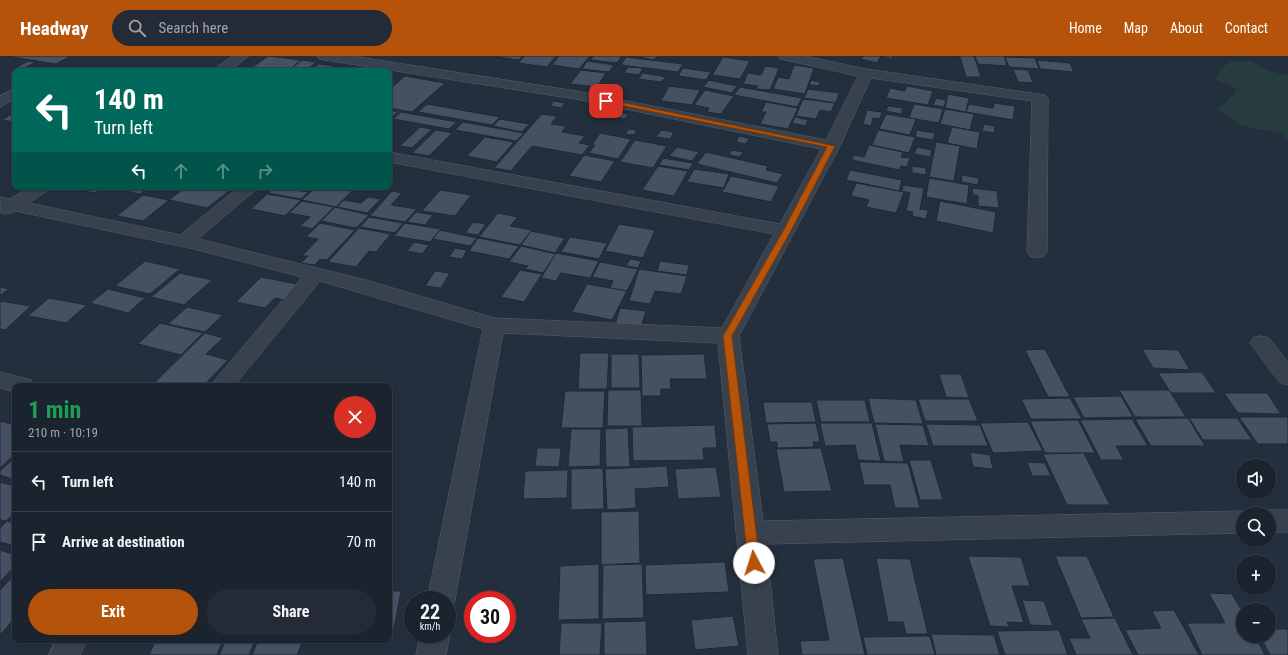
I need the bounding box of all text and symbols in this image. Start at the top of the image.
search box [112,10,392,46]
text: Headway [20,17,88,40]
icon: search [126,17,148,39]
text: Search here [158,19,228,37]
text: Home [1069,20,1102,36]
text: Map [1124,20,1148,36]
text: About [1170,20,1203,36]
text: Contact [1225,20,1268,36]
text: 140 m [94,83,164,116]
icon: left [28,84,80,136]
pin [589,84,623,118]
icon: arrive [595,90,617,112]
text: Turn left [94,117,153,138]
icon: left [128,160,150,182]
icon: ahead [170,160,192,182]
icon: ahead [212,160,234,182]
icon: right [254,160,276,182]
text: 1 min [28,396,81,424]
button: close [334,396,376,438]
text: 210 m · 10:19 [28,425,98,440]
map controls [1236,459,1276,643]
button: sound [1236,459,1276,499]
icon: left [28,471,50,493]
text: Turn left [62,473,113,491]
text: 140 m [339,473,376,491]
button: search [1236,507,1276,547]
icon: arrive [28,531,50,553]
text: Arrive at destination [62,533,185,551]
text: 70 m [346,533,376,551]
position arrow [733,542,775,584]
button: + [1236,555,1276,595]
button: Exit [28,589,198,635]
button: Share [206,589,376,635]
speed limit sign: 30 [464,591,516,643]
text: 22 [420,600,440,624]
button: − [1236,603,1276,643]
text: km/h [420,621,440,632]

